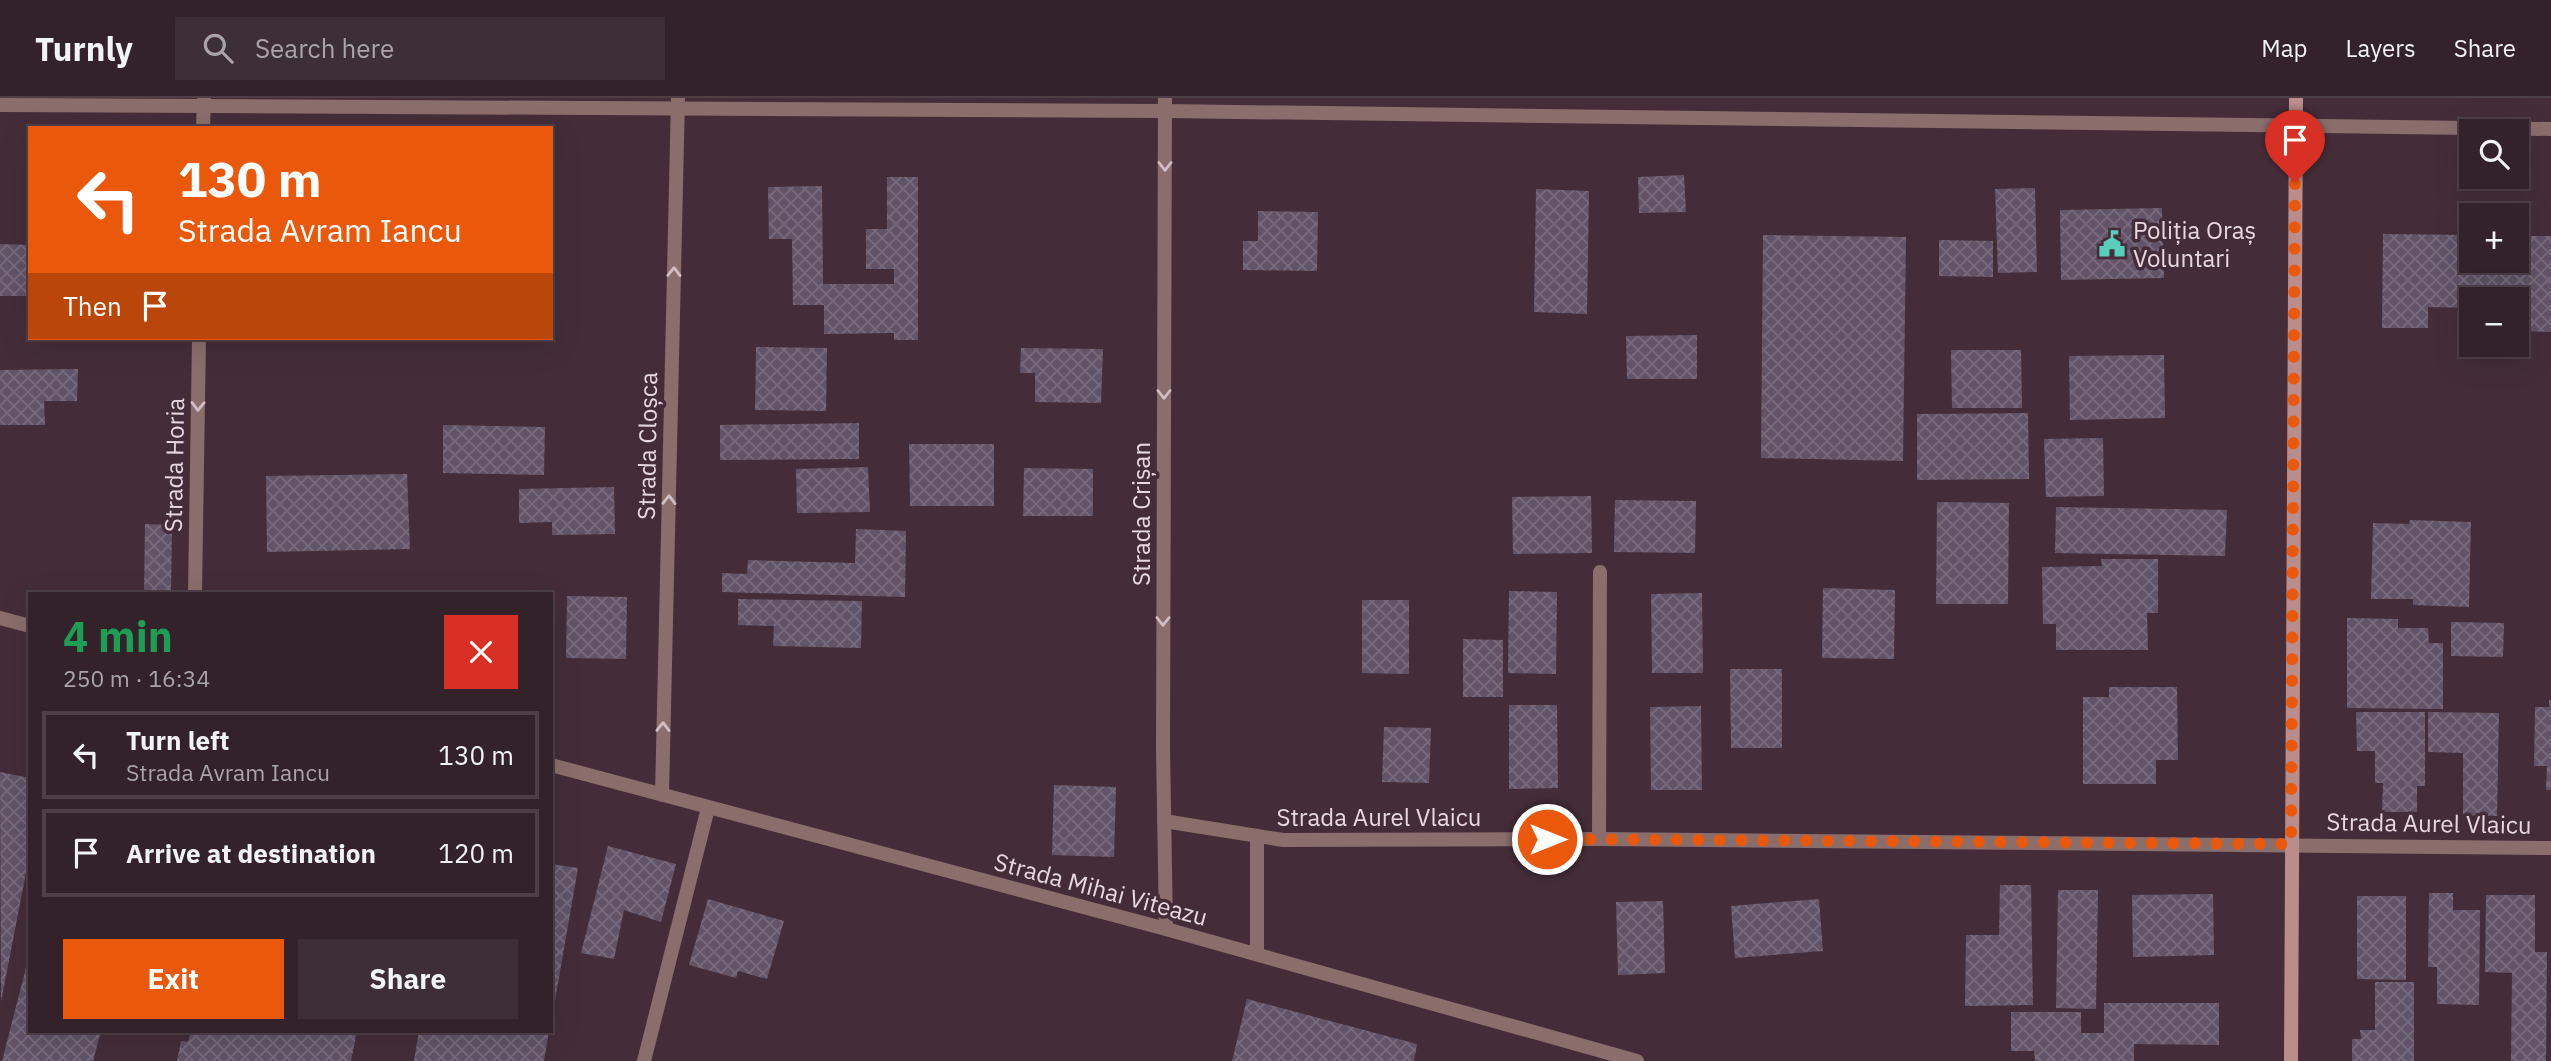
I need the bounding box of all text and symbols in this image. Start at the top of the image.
search box [175,17,665,80]
text: Turnly [35,27,133,70]
icon: search [199,29,237,67]
text: Search here [255,31,394,65]
text: Map [2261,32,2308,64]
text: Layers [2346,32,2416,64]
text: Share [2454,32,2516,64]
pin [2265,110,2325,182]
map controls [2459,119,2529,357]
button: search [2459,119,2529,189]
icon: arrive [2276,121,2314,159]
text: 130 m [178,147,322,210]
icon: left [63,154,154,245]
one-way arrow [1157,161,1173,172]
button: + [2459,203,2529,273]
text: Strada Avram Iancu [178,209,462,251]
place label: Poliția Oraș Voluntari [2133,214,2256,274]
public building icon: Poliția Oraș Voluntari [2097,229,2127,259]
one-way arrow [666,266,681,277]
icon: arrive [136,287,174,325]
button: − [2459,287,2529,357]
text: Then [63,289,122,323]
street label: Strada Cloșca [630,372,664,520]
one-way arrow [1156,389,1172,399]
street label: Strada Horia [157,397,191,532]
one-way arrow [190,401,206,412]
street label: Strada Crișan [1125,442,1157,586]
one-way arrow [661,494,676,505]
text: 4 min [63,609,173,664]
button: close [444,615,518,689]
one-way arrow [1155,616,1171,627]
text: 250 m · 16:34 [63,663,210,693]
one-way arrow [656,721,671,732]
text: Turn left [126,723,229,757]
icon: left [67,736,105,774]
text: 130 m [438,738,514,772]
text: Strada Avram Iancu [126,757,330,787]
street label: Strada Aurel Vlaicu [1276,801,1482,833]
position arrow [1510,802,1584,876]
street label: Strada Aurel Vlaicu [2326,805,2532,841]
icon: arrive [67,834,105,872]
text: Arrive at destination [126,836,376,870]
text: 120 m [438,836,514,870]
street label: Strada Mihai Viteazu [991,845,1211,933]
button: Exit [63,939,284,1019]
button: Share [298,939,518,1019]

